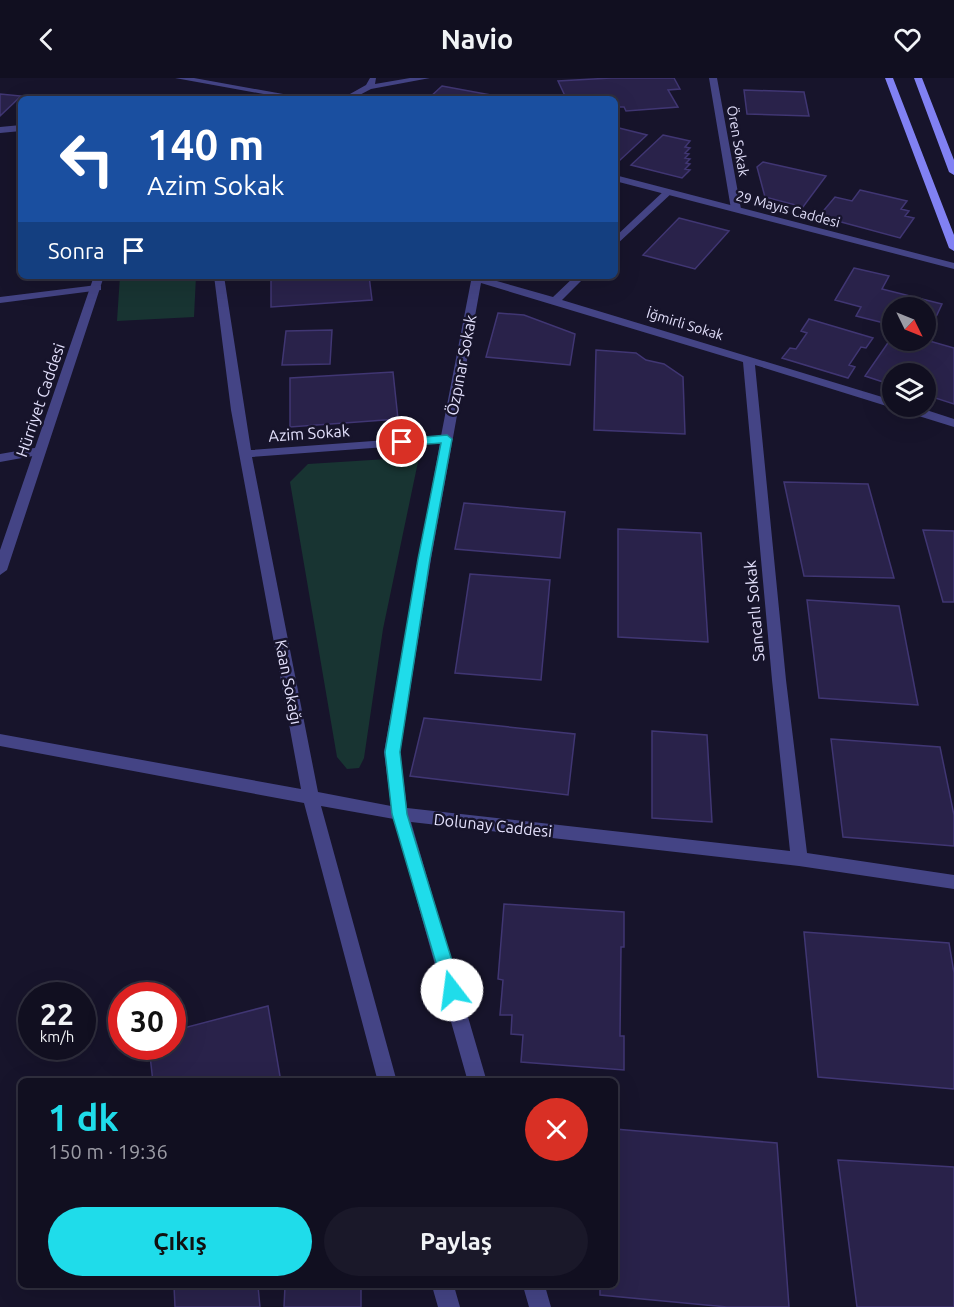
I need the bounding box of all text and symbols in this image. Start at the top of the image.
icon: back [30,23,63,56]
icon: heart [891,23,924,56]
text: Navio [441,24,513,54]
street label: Ören Sokak [724,104,753,178]
icon: left [48,120,126,198]
text: 140 m [147,121,264,168]
text: Azim Sokak [147,170,284,200]
street label: 29 Mayıs Caddesi [734,187,842,231]
icon: arrive [117,234,150,267]
text: Sonra [48,238,105,263]
north arrow [882,297,936,351]
map controls [882,297,936,417]
street label: İğmirli Sokak [645,305,725,343]
street label: Özpınar Sokak [442,313,480,417]
street label: Hürriyet Caddesi [12,341,68,459]
button: layers [882,363,936,417]
pin [376,416,427,467]
street label: Azim Sokak [268,421,350,445]
icon: arrive [385,425,418,458]
street label: Sancarlı Sokak [741,560,767,662]
street label: Kaan Sokağı [272,638,306,726]
street label: Dolunay Caddesi [433,810,553,840]
position arrow [420,958,484,1022]
speed limit sign: 30 [108,982,186,1060]
text: 22 [40,997,74,1031]
text: km/h [40,1028,74,1045]
text: 1 dk [48,1097,119,1138]
button: close [525,1098,588,1161]
text: 150 m · 19:36 [48,1140,168,1163]
button: Çıkış [48,1207,312,1276]
button: Paylaş [324,1207,588,1276]

